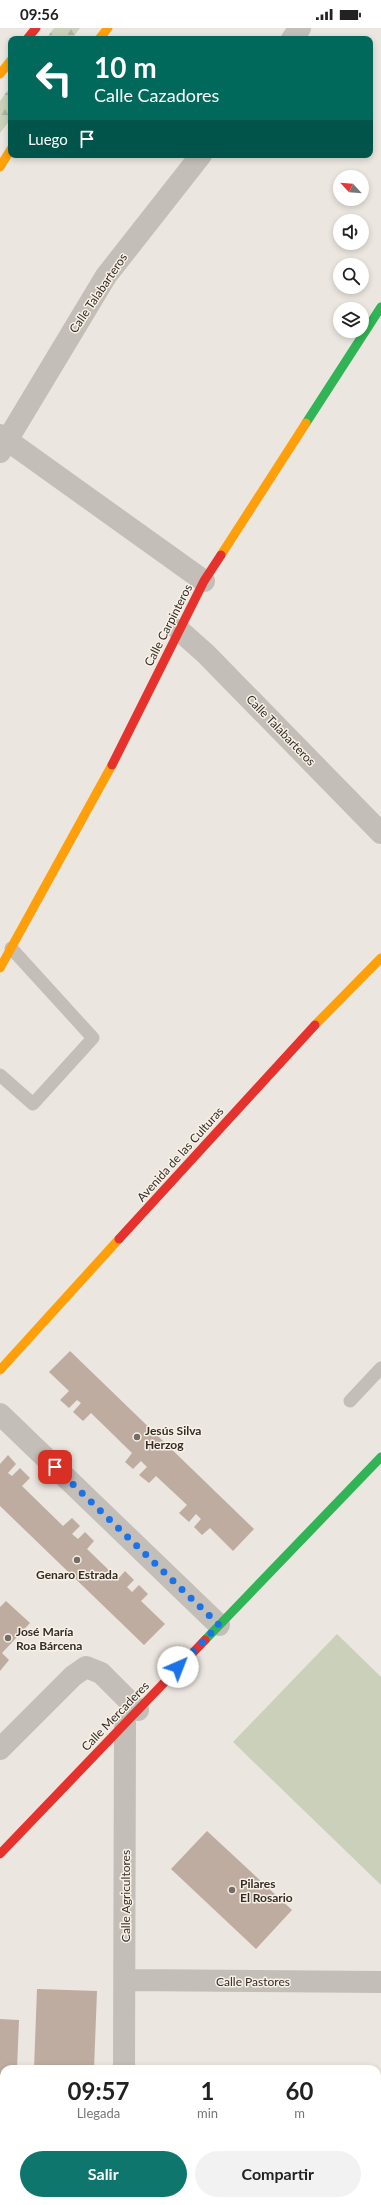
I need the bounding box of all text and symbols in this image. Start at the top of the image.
text: 09:56 [20,5,59,23]
text: 10 m [94,50,157,84]
icon: left [28,52,80,104]
text: Calle Cazadores [94,84,219,106]
icon: arrive [76,128,98,150]
text: Luego [28,130,68,148]
north arrow [333,170,369,206]
map controls [333,170,369,338]
button: sound [333,214,369,250]
street label: Calle Talabarteros [66,250,130,336]
button: search [333,258,369,294]
button: layers [333,302,369,338]
street label: Calle Carpinteros [141,581,195,669]
street label: Calle Talabarteros [243,691,319,769]
street label: Avenida de las Culturas [133,1103,227,1205]
place label: Jesús Silva Herzog [145,1423,201,1452]
marker: Jesús Silva Herzog [132,1432,142,1442]
pin [38,1450,72,1484]
icon: arrive [44,1456,66,1478]
marker: Genaro Estrada [72,1555,82,1565]
place label: Genaro Estrada [36,1567,118,1582]
place label: José María Roa Bárcena [16,1624,82,1653]
marker: José María Roa Bárcena [3,1633,13,1643]
position arrow [157,1646,199,1688]
street label: Calle Mercaderes [78,1678,152,1754]
street label: Calle Agricultores [118,1850,133,1942]
place label: Pilares El Rosario [240,1876,293,1905]
marker: Pilares El Rosario [227,1885,237,1895]
street label: Calle Pastores [216,1974,290,1989]
text: 09:57 [68,2076,129,2105]
text: 1 [201,2076,214,2105]
text: 60 [286,2076,313,2105]
text: Llegada [77,2105,120,2121]
text: min [197,2105,218,2121]
text: m [294,2105,305,2121]
button: Salir [20,2151,187,2197]
button: Compartir [195,2151,361,2197]

